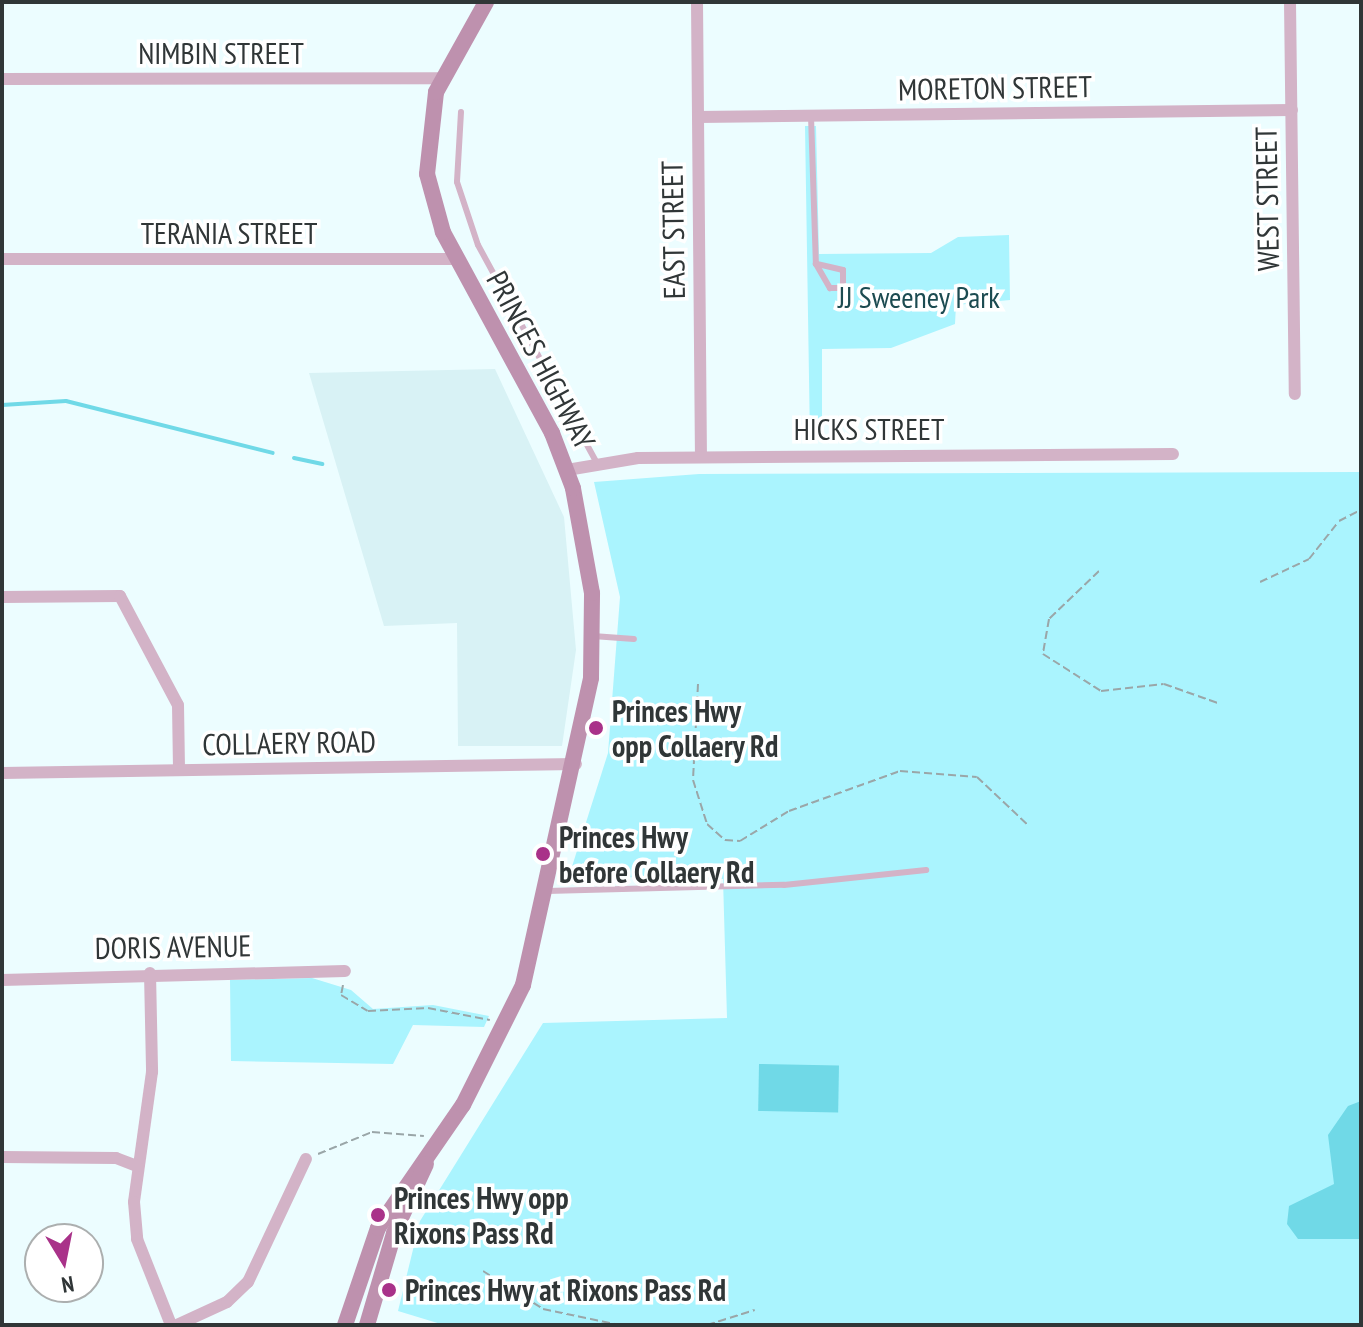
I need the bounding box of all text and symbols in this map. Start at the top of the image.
street label: NIMBIN STREET [138,35,304,71]
street label: MORETON STREET [898,68,1092,108]
street label: WEST STREET [1248,126,1286,272]
street label: EAST STREET [654,160,692,300]
street label: TERANIA STREET [140,215,318,251]
street label: PRINCES HIGHWAY [479,265,603,455]
park label: JJ Sweeney Park [838,279,1000,315]
street label: HICKS STREET [794,411,944,447]
place label: Princes Hwy opp Collaery Rd [612,693,780,764]
marker: Princes Hwy opp Collaery Rd [587,719,605,737]
street label: COLLAERY ROAD [202,723,376,763]
place label: Princes Hwy before Collaery Rd [559,819,756,890]
marker: Princes Hwy before Collaery Rd [534,845,552,863]
street label: DORIS AVENUE [94,928,252,966]
place label: Princes Hwy opp Rixons Pass Rd [394,1180,569,1250]
marker: Princes Hwy opp Rixons Pass Rd [369,1206,387,1224]
north arrow [24,1223,104,1303]
text: N [60,1270,76,1299]
place label: Princes Hwy at Rixons Pass Rd [405,1272,727,1308]
marker: Princes Hwy at Rixons Pass Rd [380,1281,398,1299]

